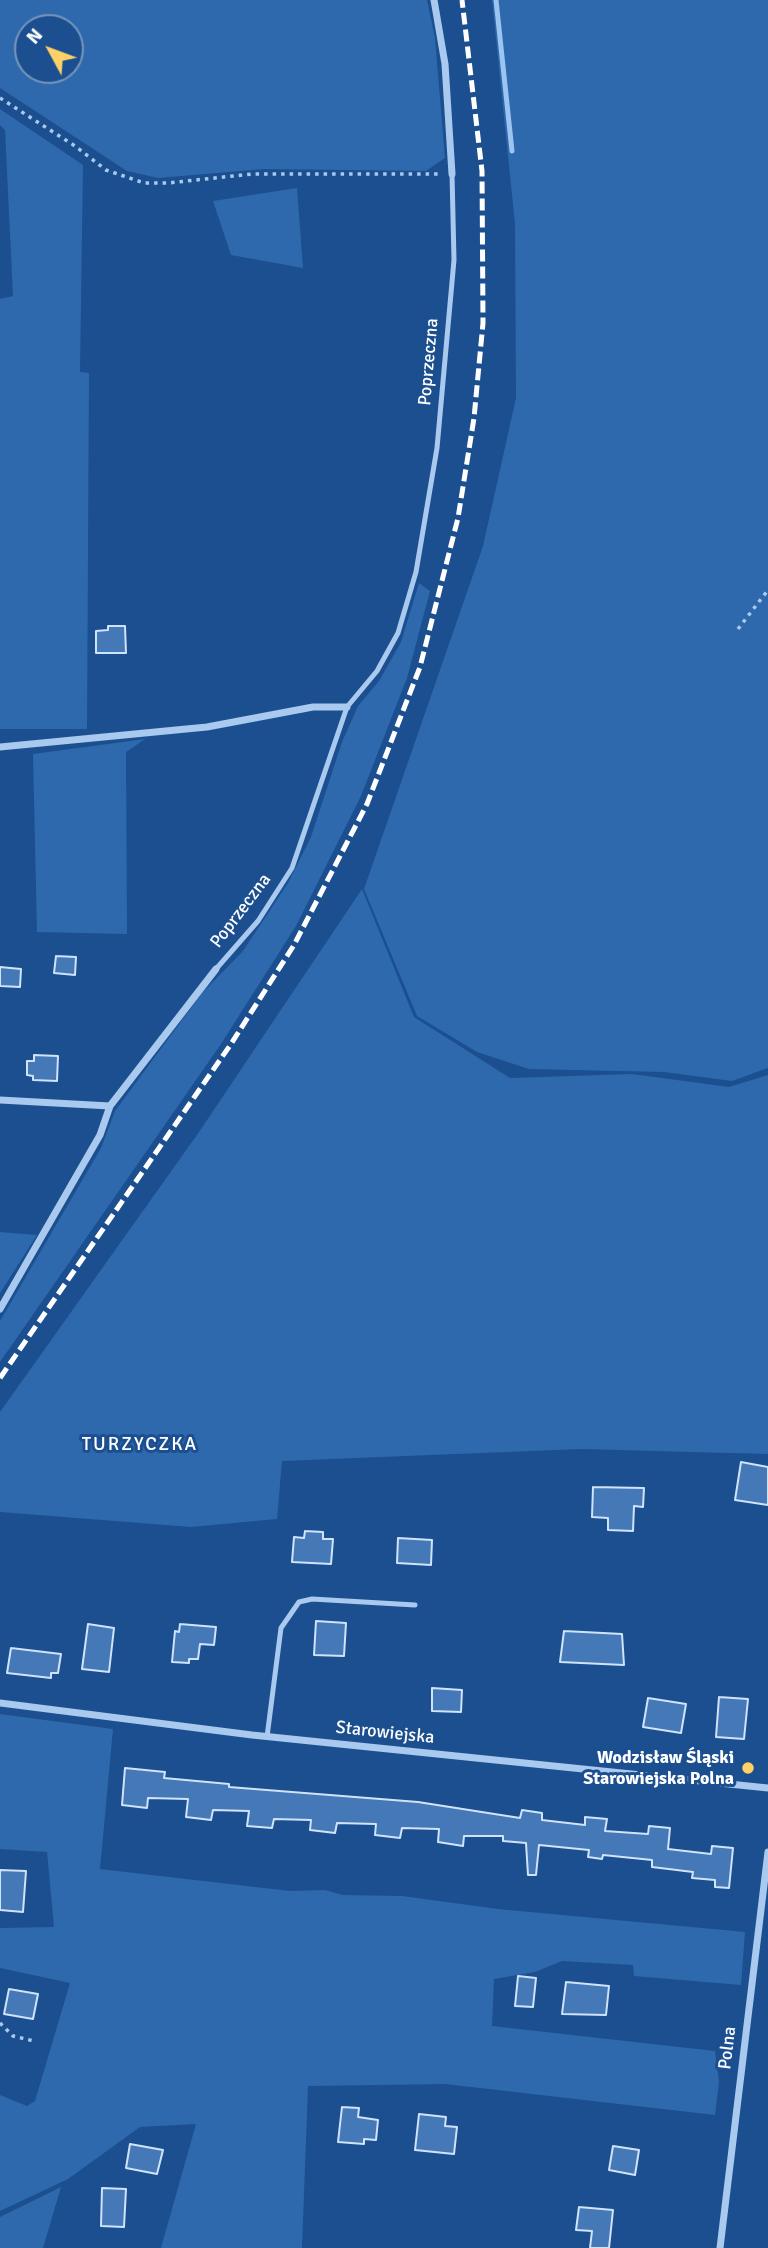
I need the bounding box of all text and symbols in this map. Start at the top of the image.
north arrow [14,14,84,84]
text: N [21,24,48,49]
street label: Poprzeczna [414,317,444,407]
street label: Poprzeczna [206,870,276,952]
district label: TURZYCZKA [83,1434,197,1456]
street label: Starowiejska [335,1717,435,1749]
place label: Wodzisław Śląski Starowiejska Polna [583,1747,734,1790]
marker: Wodzisław Śląski Starowiejska Polna [740,1760,756,1776]
street label: Polna [715,2025,741,2071]

